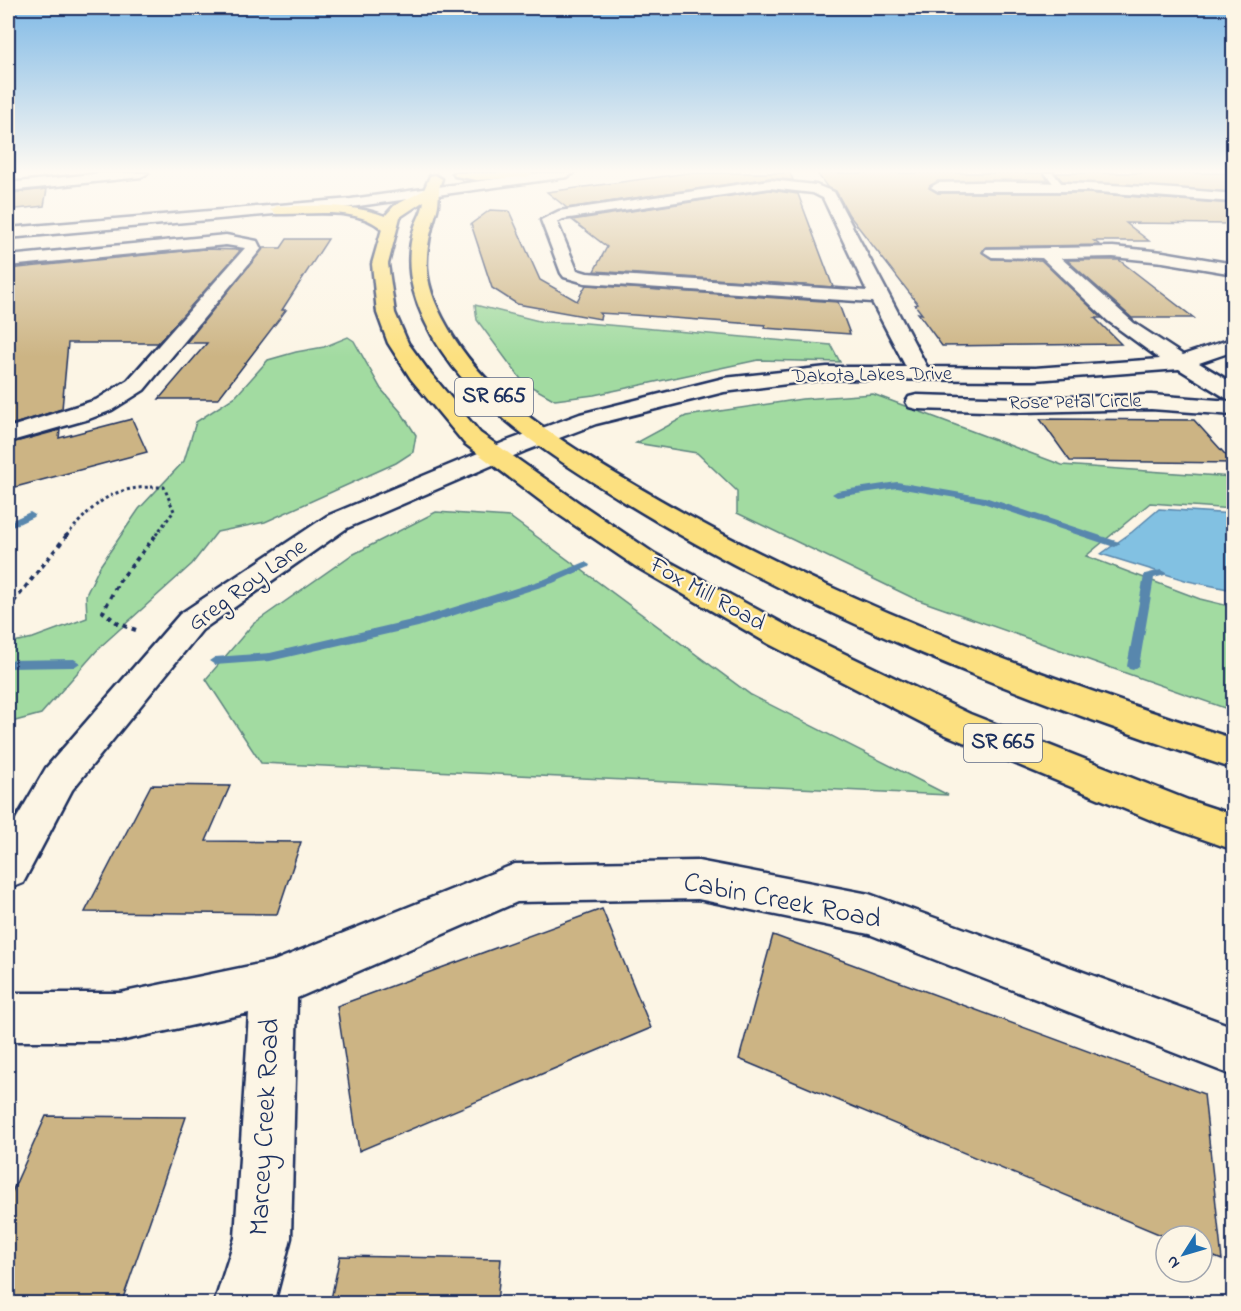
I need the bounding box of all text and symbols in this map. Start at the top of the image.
street label: Dakota Lakes Drive [791,360,952,392]
road number: SR 665 [455,378,533,416]
street label: Rose Petal Circle [1008,387,1142,419]
street label: Greg Roy Lane [181,531,316,642]
street label: Fox Mill Road [642,548,772,642]
road number: SR 665 [964,724,1042,762]
street label: Cabin Creek Road [680,863,885,941]
street label: Marcey Creek Road [240,1017,292,1237]
north arrow [1154,1224,1214,1284]
text: N [1161,1250,1186,1273]

